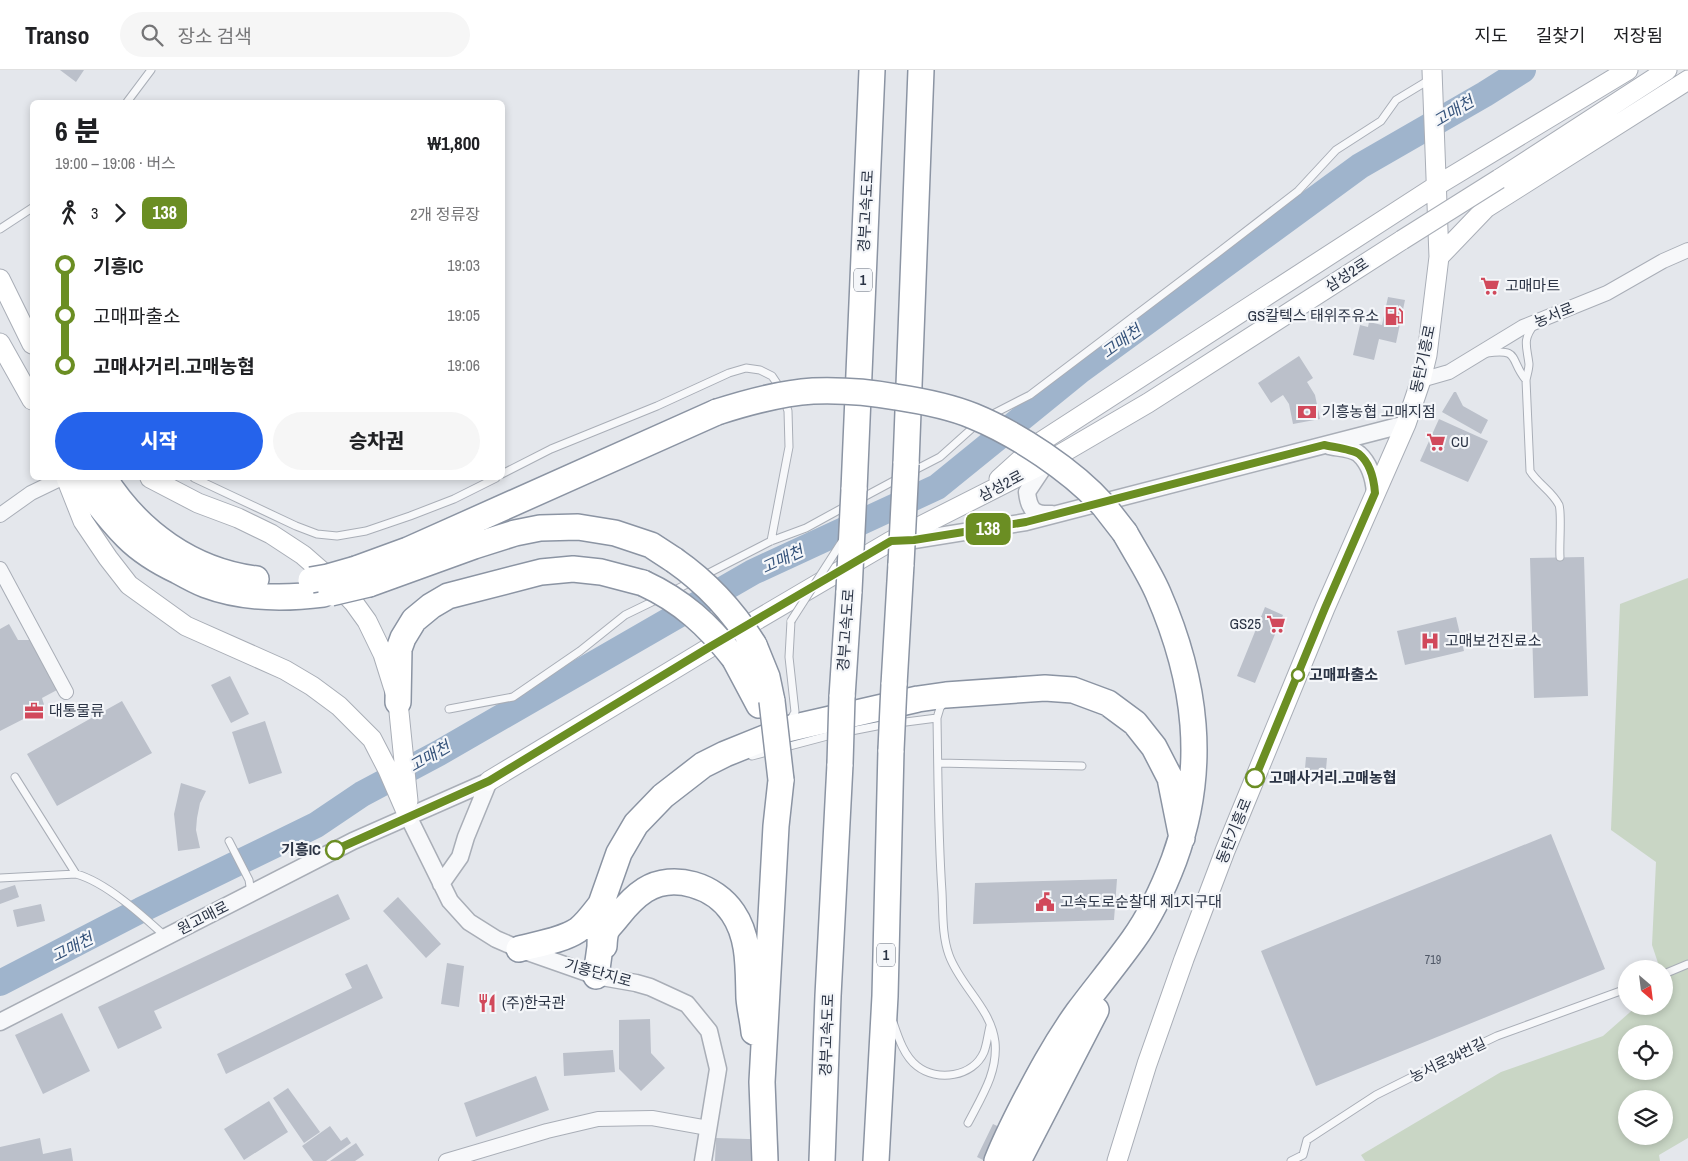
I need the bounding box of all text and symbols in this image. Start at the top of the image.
search box [120,12,470,57]
text: Transo [25,19,90,51]
icon: search [138,21,166,49]
text: 장소 검색 [178,23,252,49]
text: 지도 [1475,23,1508,48]
text: 길찾기 [1536,23,1585,48]
text: 저장됨 [1613,23,1663,48]
water label: 고매천 [1428,89,1480,132]
text: 6 분 [55,112,100,150]
text: ₩1,800 [427,130,480,156]
text: 19:00 – 19:06 · 버스 [55,152,176,174]
street label: 경부고속도로 [853,169,878,253]
icon: walk [55,199,83,227]
icon: forward [106,199,134,227]
text: 138 [152,200,177,225]
text: 3 [91,202,98,224]
text: 2개 정류장 [410,203,480,225]
text: 기흥IC [93,253,144,279]
street label: 삼성2로 [1321,253,1373,297]
text: 19:03 [447,254,480,276]
road number: 1 [854,268,872,292]
supermarket icon: 고매마트 [1479,275,1501,297]
place label: 고매마트 [1505,275,1560,296]
street label: 농서로 [1531,297,1577,332]
text: 고매파출소 [93,303,180,329]
text: 19:05 [447,304,480,326]
place label: GS칼텍스 태위주유소 [1247,305,1379,326]
fuel station icon: GS칼텍스 태위주유소 [1383,305,1405,327]
water label: 고매천 [1097,318,1147,363]
street label: 동탄기흥로 [1405,323,1440,395]
text: 고매사거리.고매농협 [93,353,255,379]
text: 19:06 [447,354,480,376]
bank icon: 기흥농협 고매지점 [1296,401,1318,423]
place label: 기흥농협 고매지점 [1322,401,1436,422]
button: 시작 [55,412,263,470]
button: 승차권 [273,412,480,470]
supermarket icon: CU [1425,431,1447,453]
place label: CU [1451,431,1469,452]
street label: 삼성2로 [975,465,1027,506]
line badge: 138 [959,513,1017,545]
text: 138 [976,516,1000,541]
water label: 고매천 [757,539,809,578]
street label: 경부고속도로 [832,588,859,672]
place label: GS25 [1230,613,1261,634]
supermarket icon: GS25 [1265,613,1287,635]
hospital icon: 고매보건진료소 [1419,630,1441,652]
place label: 고매보건진료소 [1445,630,1542,651]
place label: 고매파출소 [1309,664,1378,685]
marker: 고매파출소 [1291,668,1305,682]
office icon: 대통물류 [23,700,45,722]
place label: 대통물류 [49,700,104,721]
water label: 고매천 [404,734,456,777]
place label: 고매사거리.고매농협 [1269,767,1397,788]
marker: 고매사거리.고매농협 [1245,768,1265,788]
street label: 동탄기흥로 [1211,795,1256,867]
place label: 기흥IC [281,839,321,860]
marker: 기흥IC [325,840,345,860]
public building icon: 고속도로순찰대 제1지구대 [1034,891,1056,913]
place label: 고속도로순찰대 제1지구대 [1060,891,1222,912]
street label: 원고매로 [173,896,232,939]
water label: 고매천 [47,926,99,967]
road number: 1 [877,944,895,966]
house number: 719 [1425,952,1441,968]
street label: 기흥단지로 [562,953,634,992]
north arrow [1618,960,1672,1015]
map controls [1618,960,1673,1145]
restaurant icon: (주)한국관 [476,992,498,1014]
place label: (주)한국관 [502,992,566,1013]
street label: 경부고속도로 [815,993,838,1077]
button: locate [1618,1025,1673,1080]
street label: 농서로34번길 [1406,1032,1490,1087]
button: layers [1618,1090,1673,1145]

